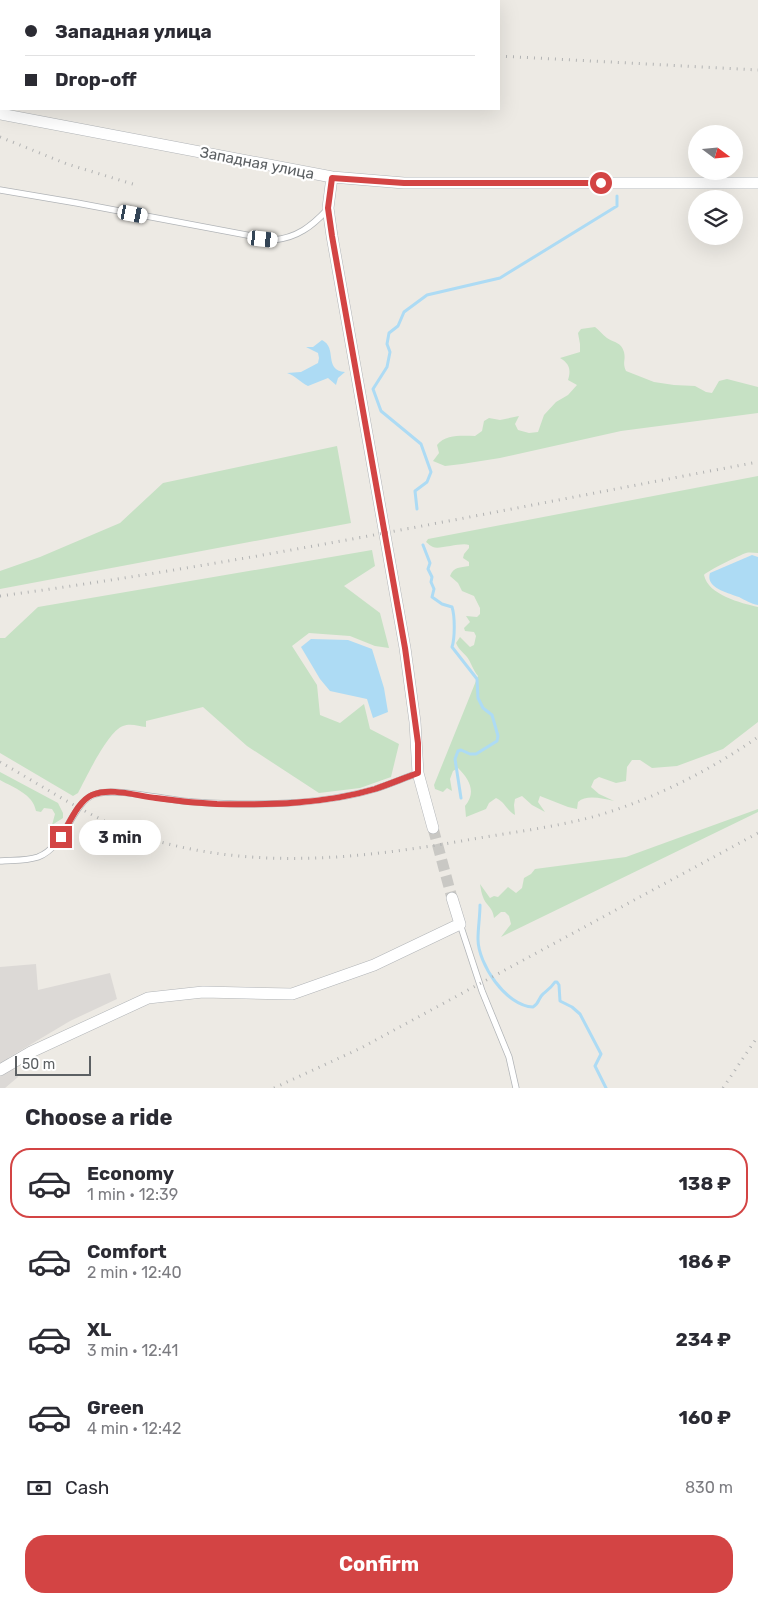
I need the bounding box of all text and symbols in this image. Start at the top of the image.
text: Западная улица [55,20,212,43]
text: Drop-off [55,68,137,91]
north arrow [688,125,742,180]
map controls [688,125,743,245]
street label: Западная улица [198,143,316,183]
route start [590,172,612,194]
button: layers [688,190,743,245]
car [116,204,149,224]
car [247,230,278,248]
callout: 3 min [78,820,161,854]
route end [50,826,72,848]
text: 3 min [98,828,142,847]
scale bar [15,1053,91,1076]
text: 50 m [22,1056,55,1073]
text: Choose a ride [25,1104,172,1131]
icon: car [27,1161,72,1206]
text: Economy [87,1162,174,1185]
text: 138 ₽ [678,1172,731,1195]
text: 1 min · 12:39 [87,1185,178,1204]
icon: car [27,1239,72,1284]
text: Comfort [87,1240,167,1263]
text: 186 ₽ [679,1250,731,1273]
text: 2 min · 12:40 [87,1263,182,1282]
icon: car [27,1317,72,1362]
text: XL [87,1318,111,1341]
text: 234 ₽ [675,1328,731,1351]
text: 3 min · 12:41 [87,1341,178,1360]
icon: car [27,1395,72,1440]
text: Green [87,1396,144,1419]
text: 160 ₽ [679,1406,731,1429]
text: 4 min · 12:42 [87,1419,181,1438]
icon: cash [25,1474,53,1502]
text: Cash [65,1476,109,1499]
text: 830 m [685,1478,733,1497]
button: Confirm [25,1535,733,1593]

